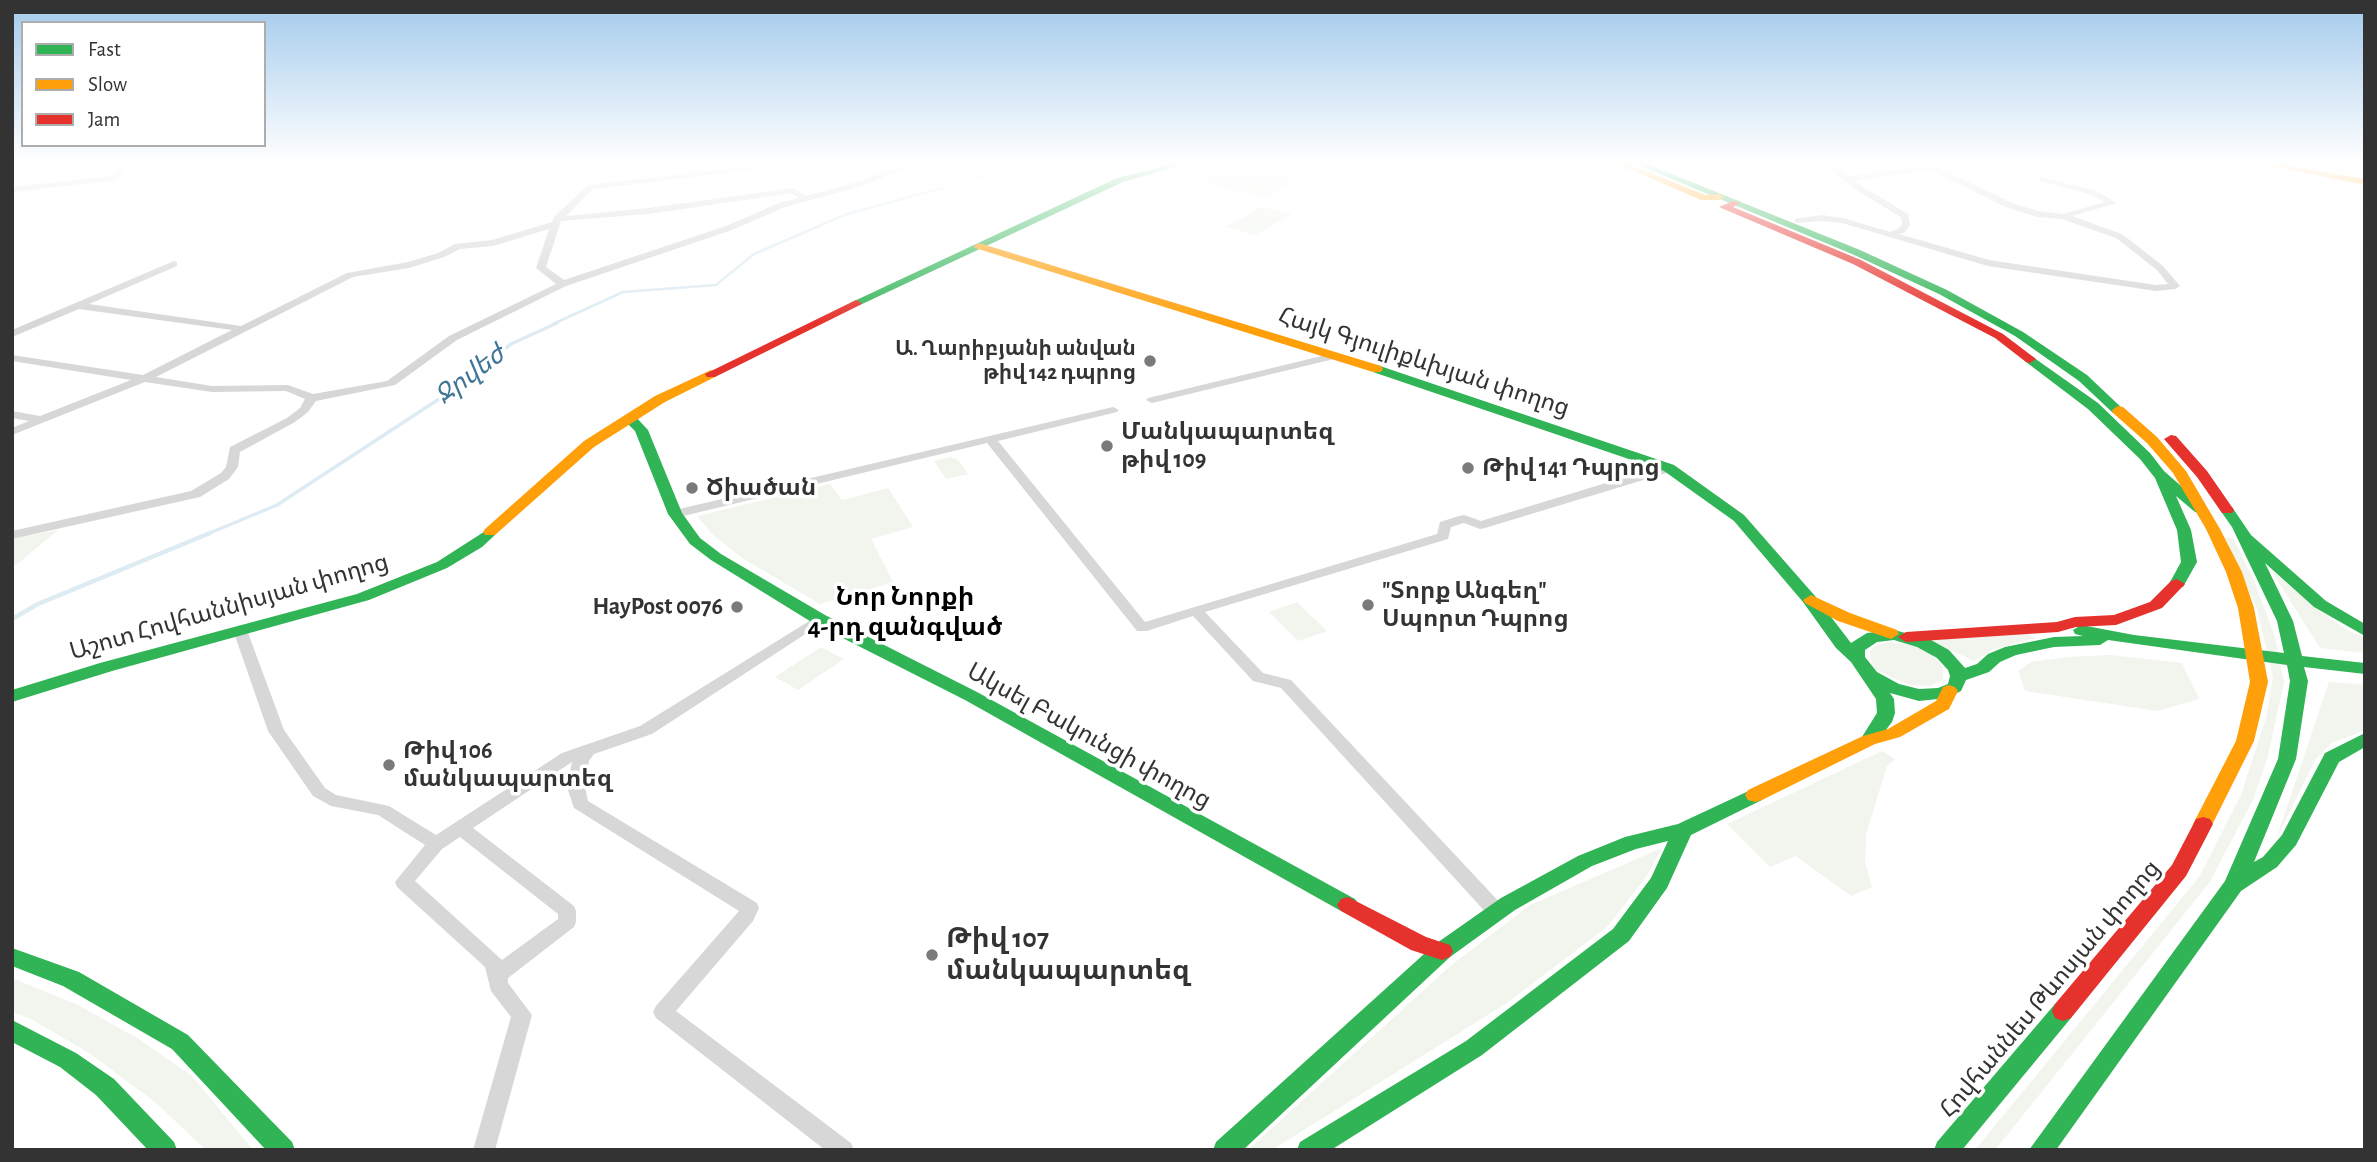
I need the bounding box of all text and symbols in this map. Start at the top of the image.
legend [21,21,266,147]
text: Fast [88,39,121,60]
text: Slow [88,74,127,95]
text: Jam [88,109,120,130]
street label: Հայկ Գյուլիքևխյան փողոց [1275,301,1573,423]
place label: Ա․ Ղարիբյանի անվան թիվ 142 դպրոց [895,336,1136,386]
water label: Ջրվեժ [429,339,511,411]
marker: Ա․ Ղարիբյանի անվան թիվ 142 դպրոց [1142,353,1158,369]
place label: Մանկապարտեզ թիվ 109 [1121,418,1334,474]
marker: Մանկապարտեզ թիվ 109 [1099,438,1115,454]
place label: Թիվ 141 Դպրոց [1482,454,1660,482]
marker: Թիվ 141 Դպրոց [1460,460,1476,476]
place label: Ծիածան [706,474,816,502]
marker: Ծիածան [684,480,700,496]
street label: Աշոտ Հովհաննիսյան փողոց [66,548,392,666]
place label: "Տորք Անգեղ" Սպորտ Դպրոց [1382,577,1569,633]
district label: Նոր Նորքի 4-րդ զանգված [808,581,1002,642]
place label: HayPost 0076 [592,593,723,621]
marker: "Տորք Անգեղ" Սպորտ Դպրոց [1360,597,1376,613]
marker: HayPost 0076 [729,599,745,615]
street label: Ակսել Բակունցի փողոց [962,657,1216,815]
place label: Թիվ 106 մանկապարտեզ [403,737,612,793]
marker: Թիվ 106 մանկապարտեզ [381,757,397,773]
street label: Հովհաննես Թևոսյան փողոց [1934,854,2166,1124]
place label: Թիվ 107 մանկապարտեզ [946,922,1190,988]
marker: Թիվ 107 մանկապարտեզ [924,947,940,963]

